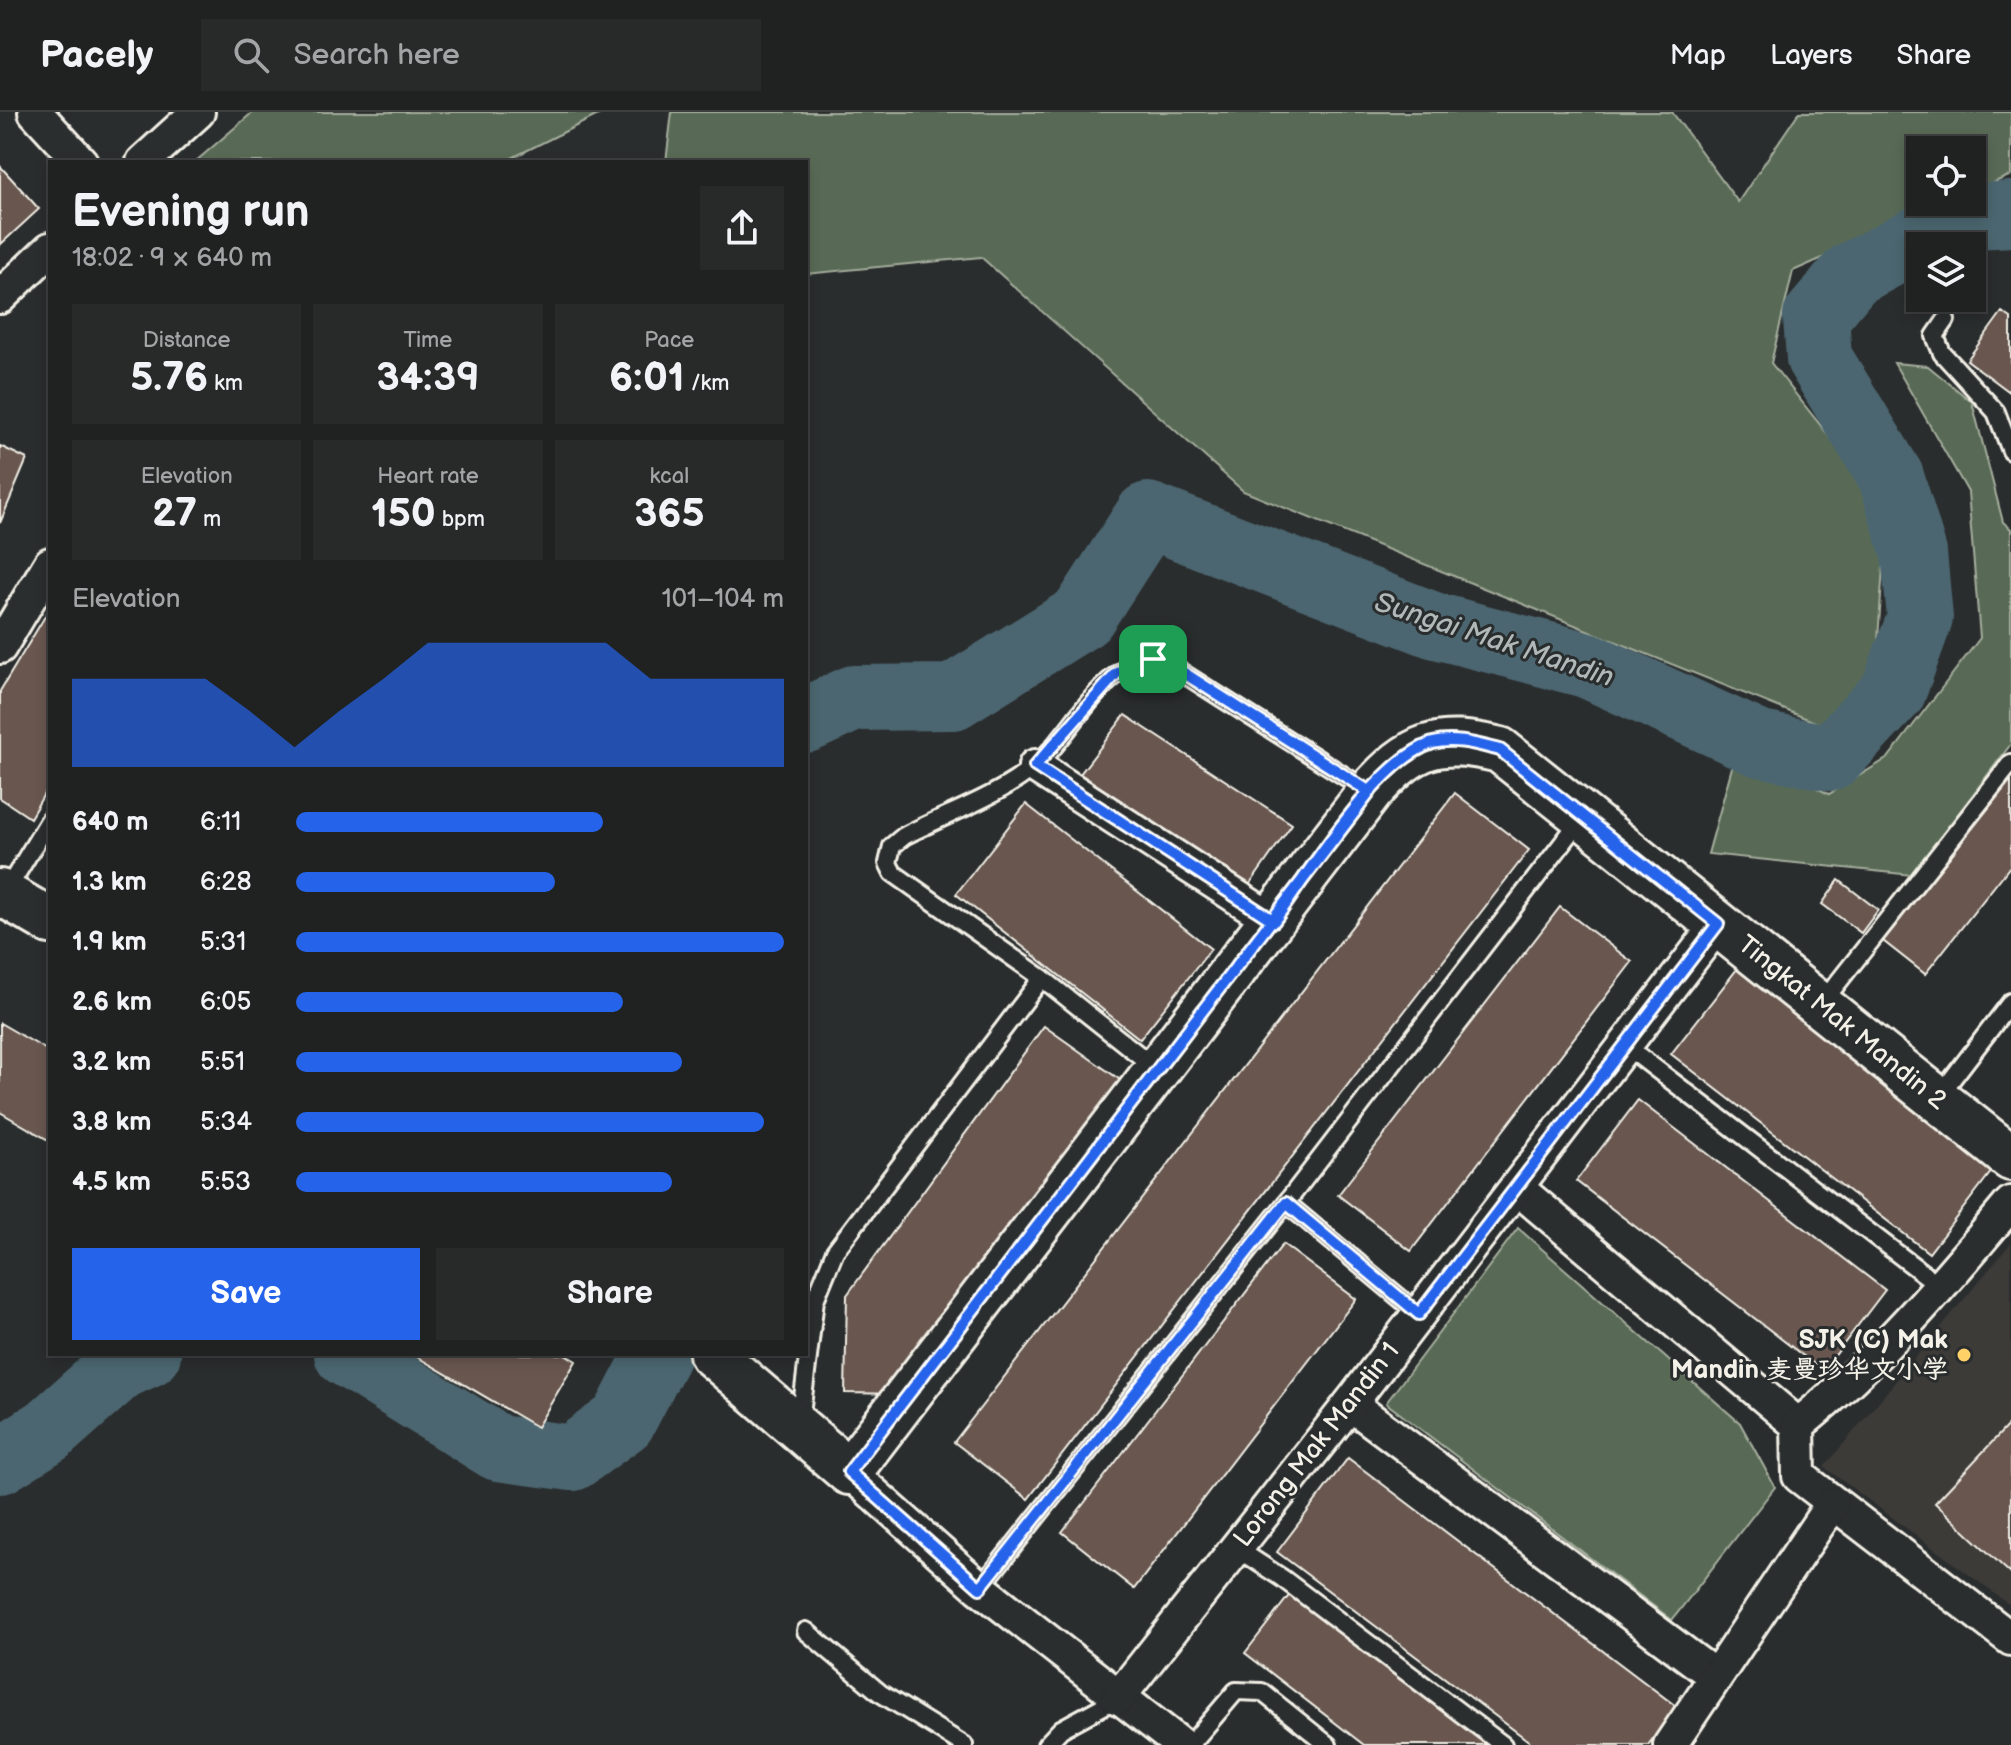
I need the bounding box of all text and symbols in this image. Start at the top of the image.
search box [201,19,761,91]
text: Pacely [40,33,153,78]
icon: search [229,33,273,77]
text: Search here [293,37,460,73]
text: Map [1670,39,1726,72]
text: Layers [1770,39,1853,72]
text: Share [1897,39,1971,72]
map controls [1906,136,1986,312]
button: locate [1906,136,1986,216]
text: Evening run [72,186,309,239]
button: share [700,186,784,270]
button: layers [1906,232,1986,312]
text: 18:02 · 9 × 640 m [72,243,272,274]
text: Distance [143,327,231,354]
text: Time [404,327,452,354]
text: Pace [644,327,694,354]
text: 5.76 [130,354,208,402]
text: 34:39 [376,354,480,402]
text: 6:01 [609,354,685,402]
text: km [208,370,243,397]
text: /km [685,370,730,397]
text: Elevation [141,463,233,490]
text: Heart rate [377,463,479,490]
text: kcal [650,463,689,490]
text: 27 [152,490,197,538]
text: 150 [371,490,436,538]
text: 365 [634,490,705,538]
text: m [197,506,221,533]
text: bpm [436,506,485,533]
text: Elevation [72,584,180,615]
text: 101–104 m [662,584,784,615]
water label: Sungai Mak Mandin [1370,586,1618,694]
pin [1119,625,1187,693]
icon: arrive [1131,637,1175,681]
text: 640 m [72,807,148,838]
text: 6:11 [200,807,241,838]
text: 1.3 km [72,867,147,898]
text: 6:28 [200,867,252,898]
text: 1.9 km [72,927,147,958]
text: 5:31 [200,927,246,958]
street label: Tingkat Mak Mandin 2 [1732,929,1953,1117]
text: 2.6 km [72,987,152,1018]
text: 6:05 [200,987,251,1018]
text: 3.2 km [72,1047,151,1078]
text: 5:51 [200,1047,245,1078]
text: 3.8 km [72,1107,151,1138]
text: 5:34 [200,1107,252,1138]
text: 4.5 km [72,1167,151,1198]
text: 5:53 [200,1167,251,1198]
button: Save [72,1248,420,1340]
button: Share [436,1248,784,1340]
place label: SJK (C) Mak Mandin 麦曼珍华文小学 [1671,1325,1948,1386]
street label: Lorong Mak Mandin 1 [1228,1337,1406,1553]
marker: SJK (C) Mak Mandin 麦曼珍华文小学 [1955,1346,1973,1364]

